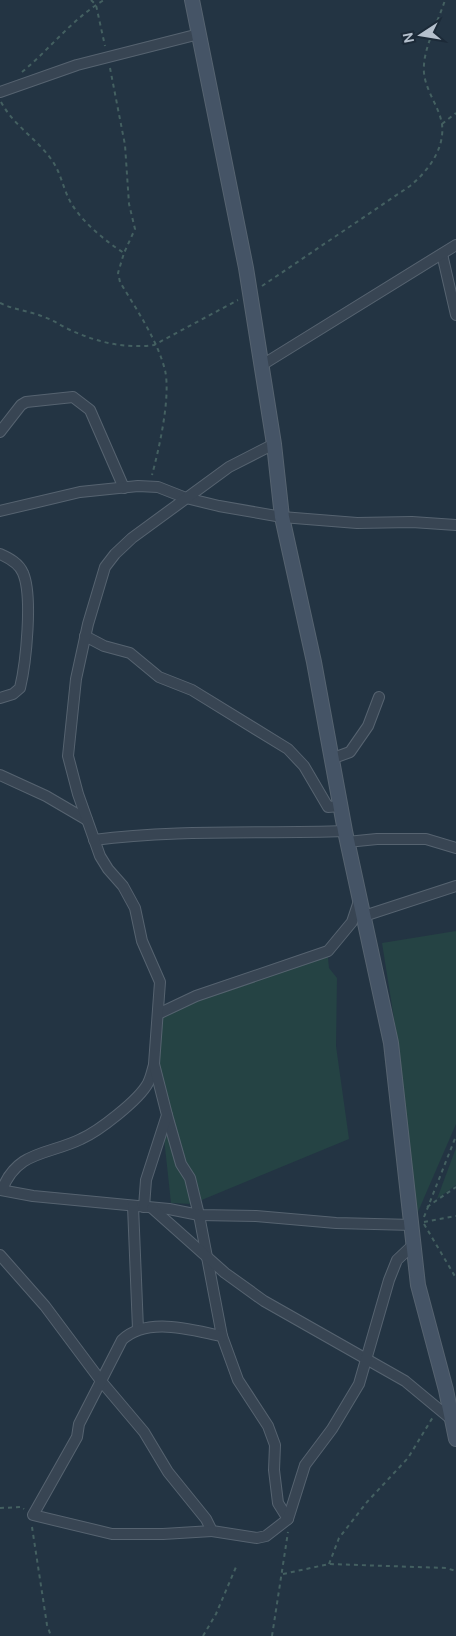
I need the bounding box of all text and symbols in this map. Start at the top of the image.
north arrow [396,10,446,60]
text: N [398,31,418,45]

